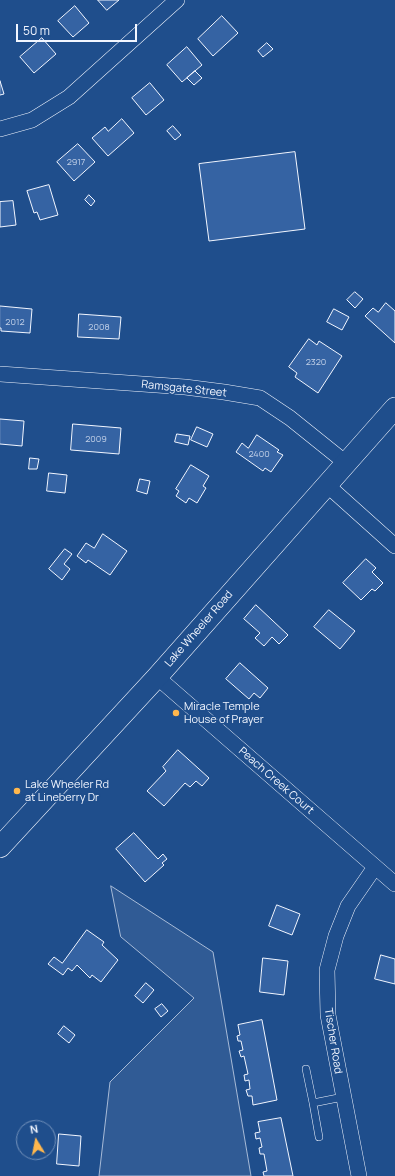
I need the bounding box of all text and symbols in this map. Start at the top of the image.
scale bar [18,16,139,42]
text: 50 m [23,22,50,39]
house number: 2917 [67,157,85,167]
house number: 2012 [5,317,25,327]
house number: 2008 [88,322,110,332]
house number: 2320 [306,357,326,367]
street label: Ramsgate Street [141,378,227,400]
house number: 2009 [85,434,107,444]
house number: 2400 [248,449,270,459]
street label: Lake Wheeler Road [162,588,236,670]
place label: Miracle Temple House of Prayer [184,700,264,726]
marker: Miracle Temple House of Prayer [171,708,181,718]
street label: Peach Creek Court [236,745,316,817]
place label: Lake Wheeler Rd at Lineberry Dr [25,778,109,804]
marker: Lake Wheeler Rd at Lineberry Dr [12,786,22,796]
street label: Tischer Road [321,1007,345,1075]
north arrow [16,1120,56,1160]
text: N [29,1121,39,1137]

